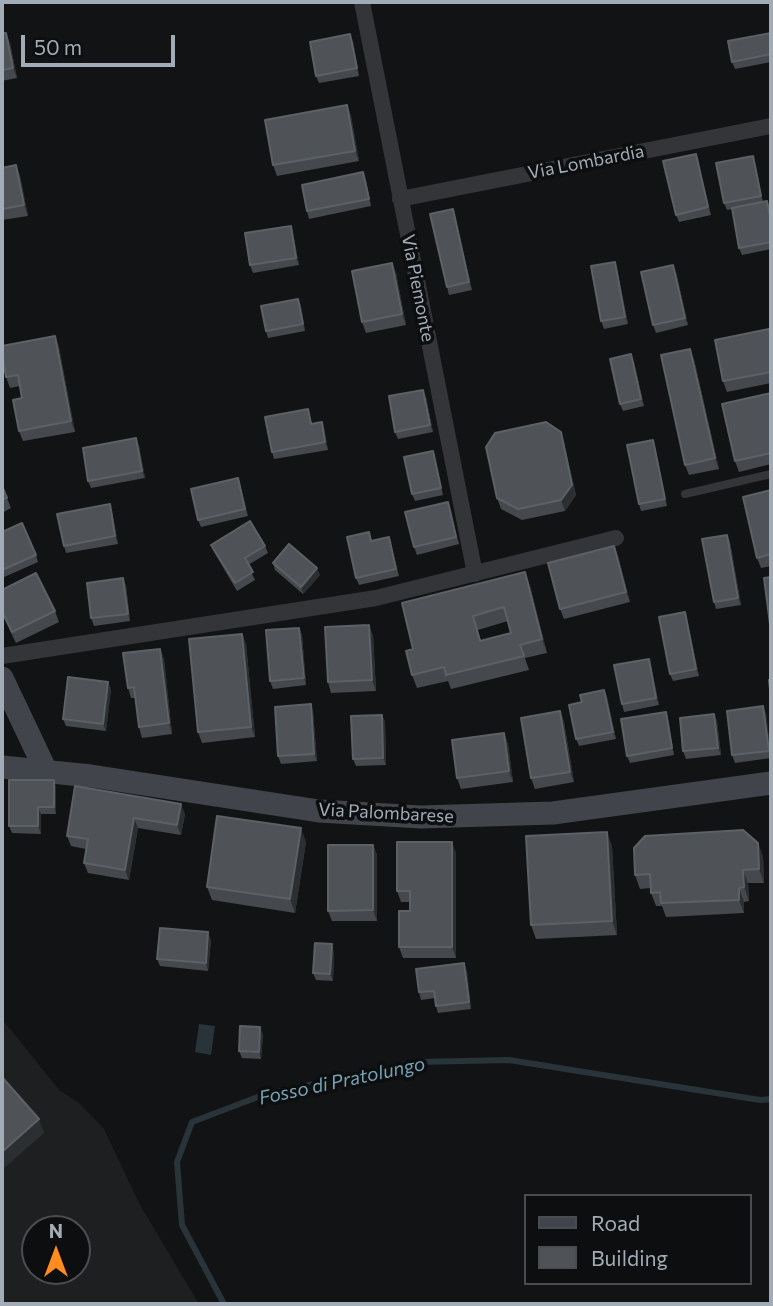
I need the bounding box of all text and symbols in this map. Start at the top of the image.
scale bar [24,21,178,65]
text: 50 m [34,34,82,59]
street label: Via Lombardia [526,140,646,184]
street label: Via Piemonte [397,233,439,343]
street label: Via Palombarese [318,799,454,827]
water label: Fosso di Pratolungo [257,1052,427,1110]
legend [524,1194,752,1285]
text: Road [591,1210,640,1235]
north arrow [21,1215,91,1285]
text: N [49,1219,63,1242]
text: Building [591,1245,668,1270]

